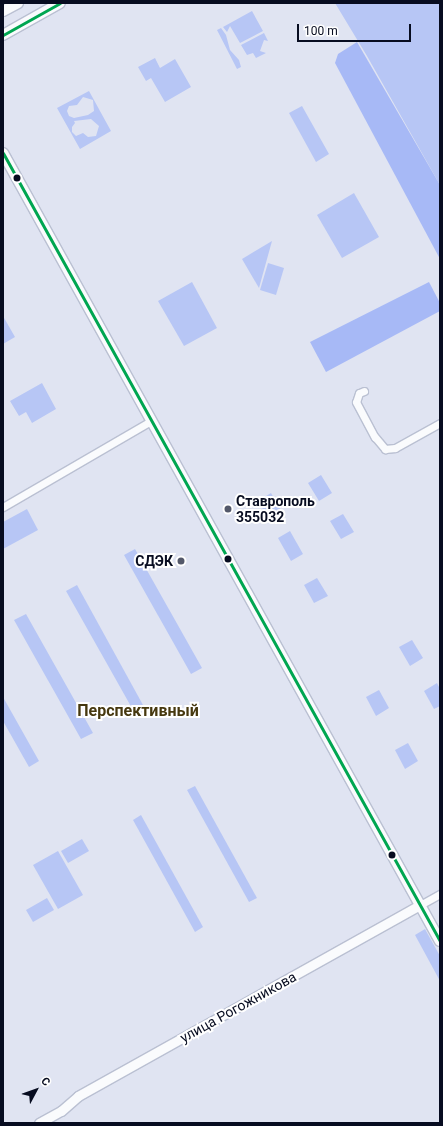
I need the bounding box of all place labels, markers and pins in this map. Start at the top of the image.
unlabelled marker [12,173,22,183]
place label: Ставрополь 355032 [236,493,315,526]
marker: Ставрополь 355032 [223,504,233,514]
place label: СДЭК [135,553,173,569]
unlabelled marker [223,554,233,564]
marker: СДЭК [176,556,186,566]
unlabelled marker [387,850,397,860]

